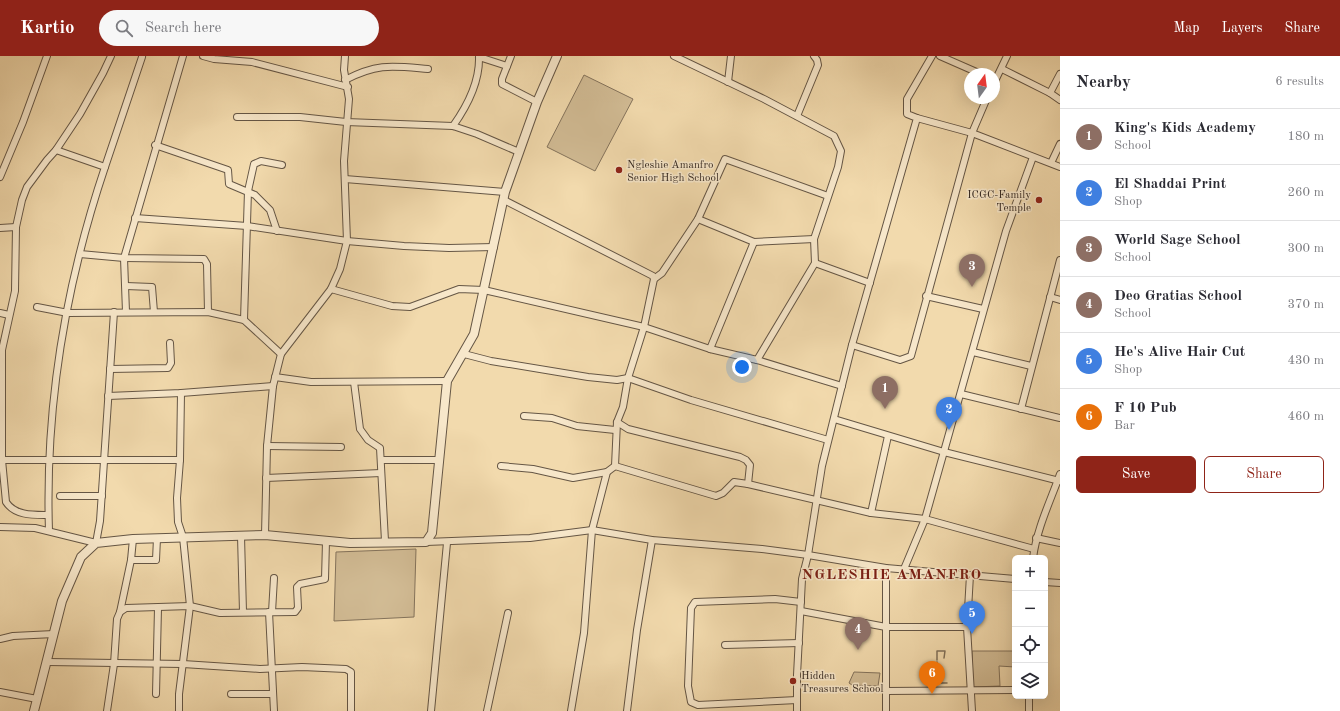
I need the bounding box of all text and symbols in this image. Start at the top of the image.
search box [99,10,379,46]
icon: search [113,17,135,39]
text: Kartio [20,19,75,38]
text: Search here [145,21,221,36]
text: Map [1174,21,1200,35]
text: Layers [1222,21,1263,35]
text: Share [1285,21,1320,35]
north arrow [964,68,1000,104]
text: Nearby [1076,74,1131,91]
text: 6 results [1275,75,1324,88]
text: King's Kids Academy [1114,121,1256,136]
text: 1 [1085,130,1093,143]
text: 180 m [1287,130,1324,143]
text: School [1114,139,1151,152]
place label: Ngleshie Amanfro Senior High School [627,160,719,184]
marker: Ngleshie Amanfro Senior High School [614,165,624,175]
text: El Shaddai Print [1114,177,1226,192]
text: 2 [1085,186,1093,199]
text: 260 m [1287,186,1324,199]
place label: ICGC-Family Temple [967,190,1031,214]
marker: ICGC-Family Temple [1034,195,1044,205]
text: Shop [1114,195,1142,208]
text: World Sage School [1114,233,1241,248]
text: 3 [1085,242,1093,255]
text: 300 m [1287,242,1324,255]
text: School [1114,251,1151,264]
pin: 3 [959,254,985,287]
text: Deo Gratias School [1114,289,1242,304]
text: 4 [1085,298,1093,311]
text: 370 m [1287,298,1324,311]
text: School [1114,307,1151,320]
text: He's Alive Hair Cut [1114,345,1245,360]
text: 5 [1085,354,1093,367]
text: 430 m [1287,354,1324,367]
your location [732,357,752,377]
text: Shop [1114,363,1142,376]
pin: 1 [872,376,898,409]
pin: 2 [936,397,962,430]
text: F 10 Pub [1114,401,1177,416]
text: 6 [1085,410,1093,423]
text: 460 m [1287,410,1324,423]
text: Bar [1114,419,1135,432]
button: Save [1076,456,1196,493]
button: Share [1204,456,1324,493]
map controls [1012,555,1048,699]
button: + [1012,555,1048,591]
district label: NGLESHIE AMANFRO [802,568,982,583]
button: − [1012,591,1048,627]
pin: 5 [959,601,985,634]
pin: 4 [845,617,871,650]
button: locate [1012,627,1048,663]
pin: 6 [919,661,945,694]
button: layers [1012,663,1048,699]
place label: Hidden Treasures School [801,671,883,695]
marker: Hidden Treasures School [788,676,798,686]

